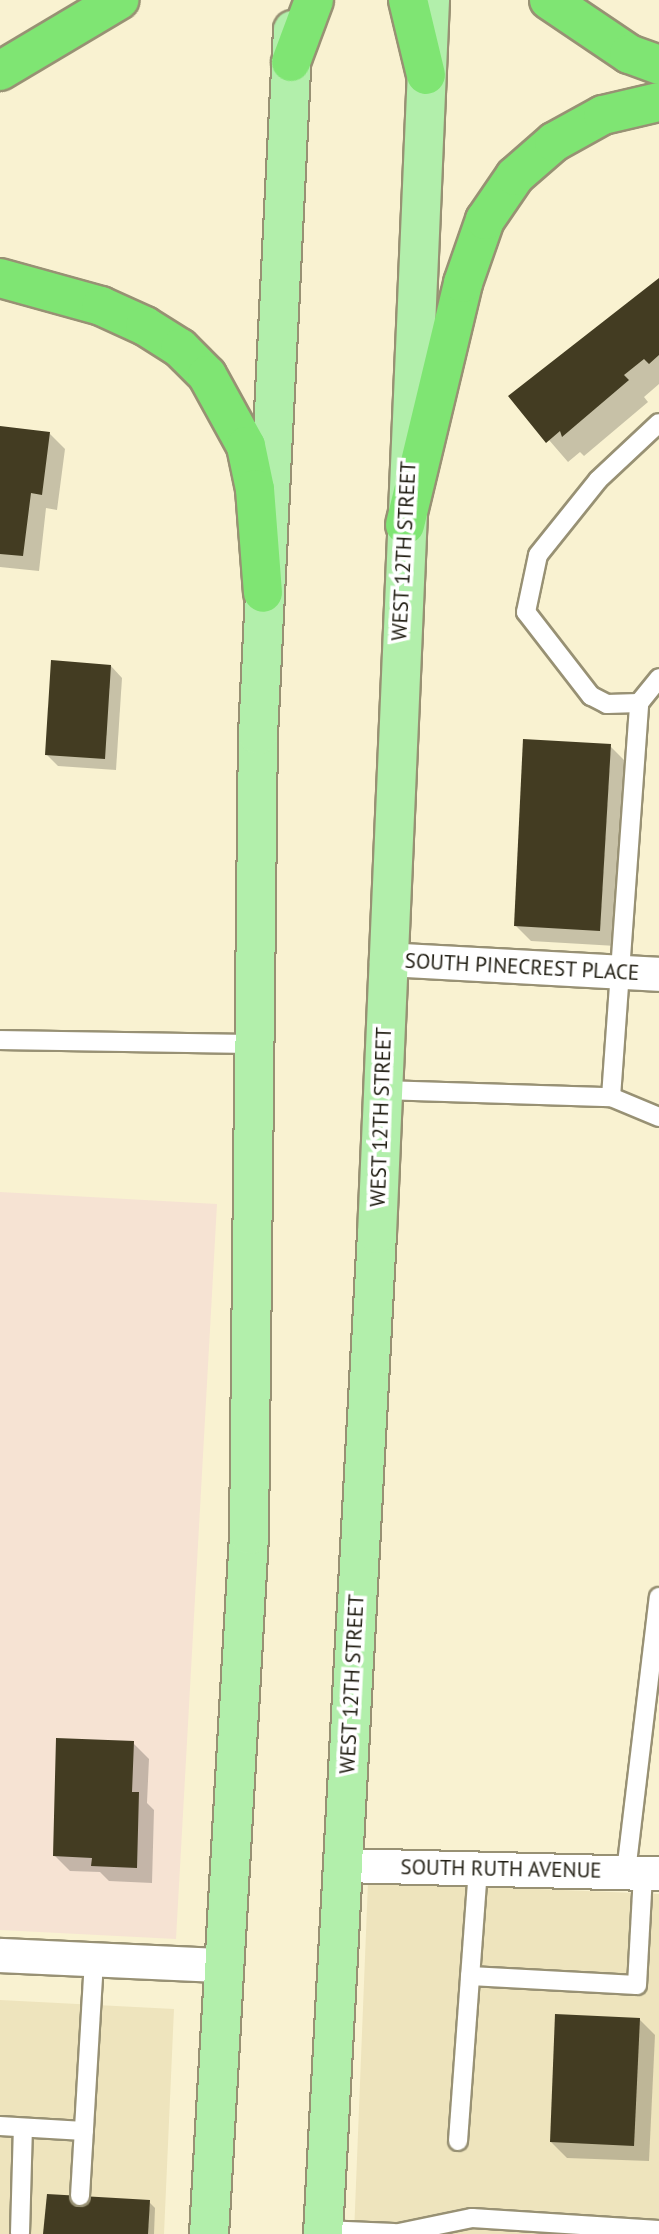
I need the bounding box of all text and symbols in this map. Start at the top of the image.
street label: WEST 12TH STREET [387,460,421,642]
street label: SOUTH PINECREST PLACE [404,948,640,986]
street label: WEST 12TH STREET [365,1026,397,1208]
street label: WEST 12TH STREET [335,1593,369,1775]
street label: SOUTH RUTH AVENUE [400,1855,602,1883]

